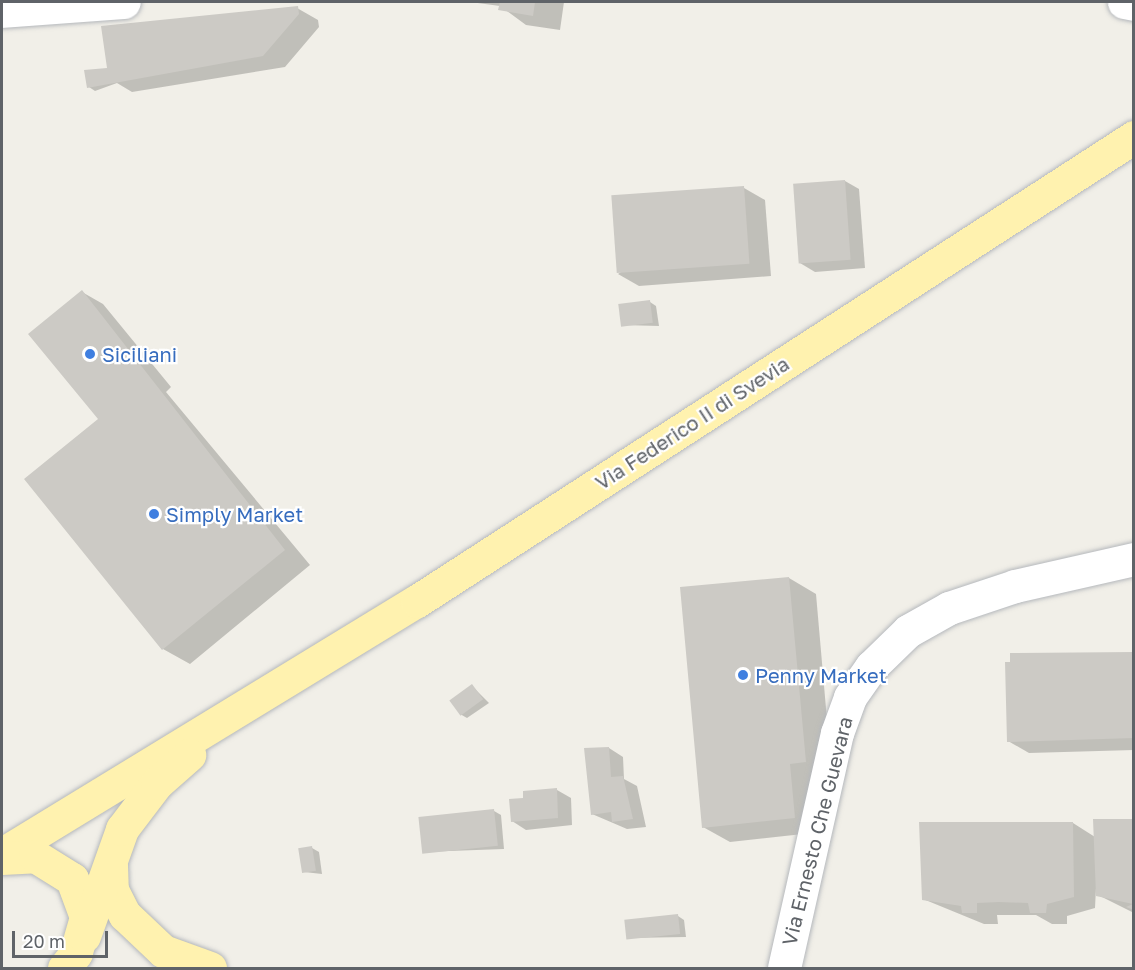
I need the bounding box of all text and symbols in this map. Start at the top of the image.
place label: Siciliani [102,342,177,366]
marker: Siciliani [83,347,97,361]
street label: Via Federico II di Svevia [591,351,793,495]
place label: Simply Market [166,502,303,526]
marker: Simply Market [147,507,161,521]
place label: Penny Market [755,663,887,687]
marker: Penny Market [736,668,750,682]
street label: Via Ernesto Che Guevara [777,714,857,948]
scale bar [15,919,111,957]
text: 20 m [23,930,65,952]

